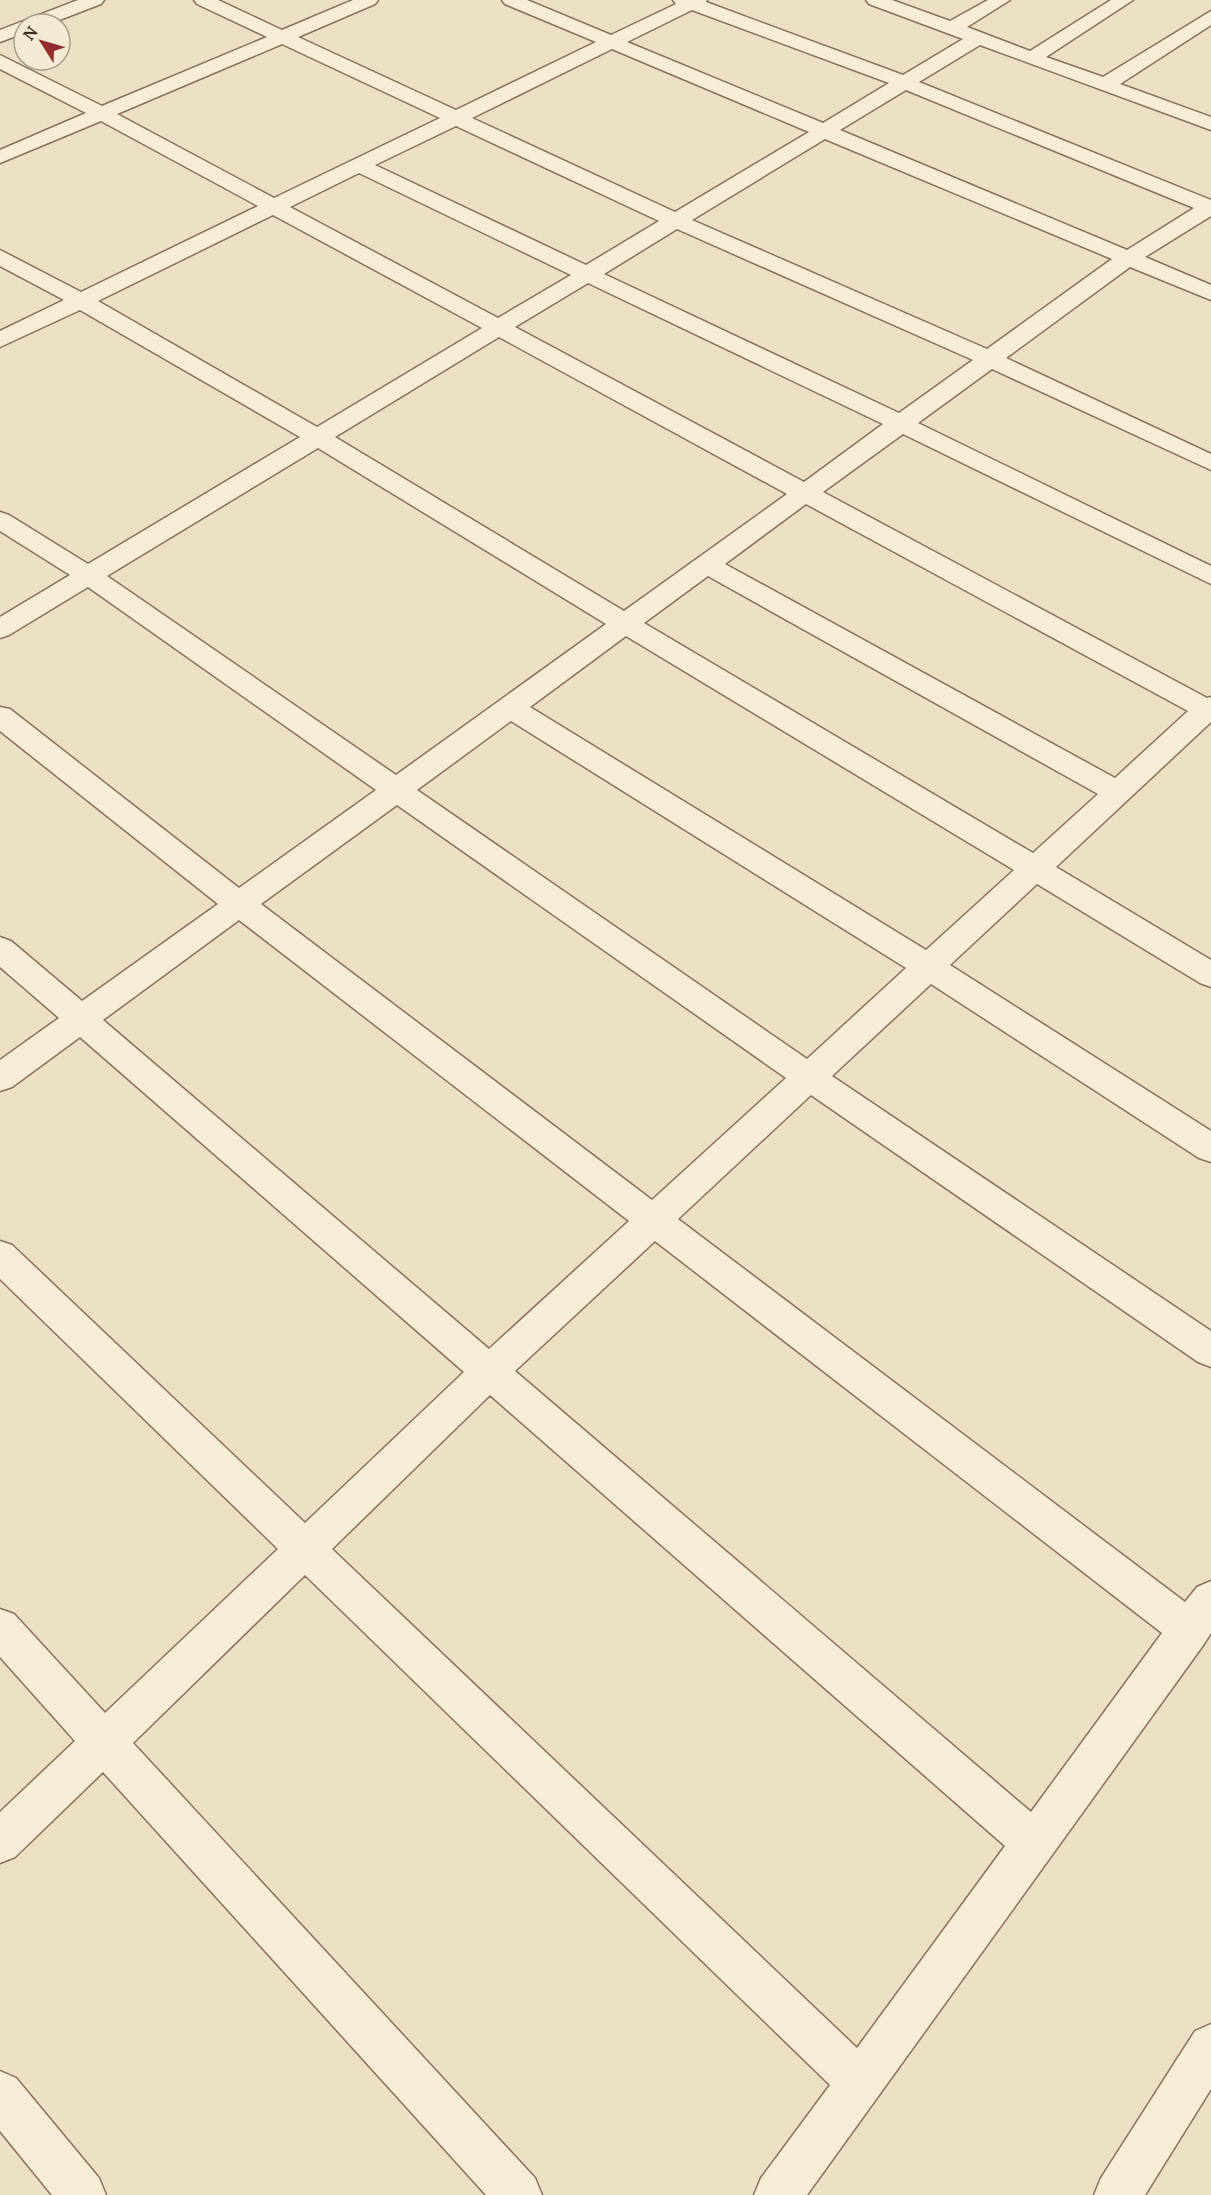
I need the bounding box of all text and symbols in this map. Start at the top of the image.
north arrow [12,12,72,72]
text: N [18,22,42,44]

